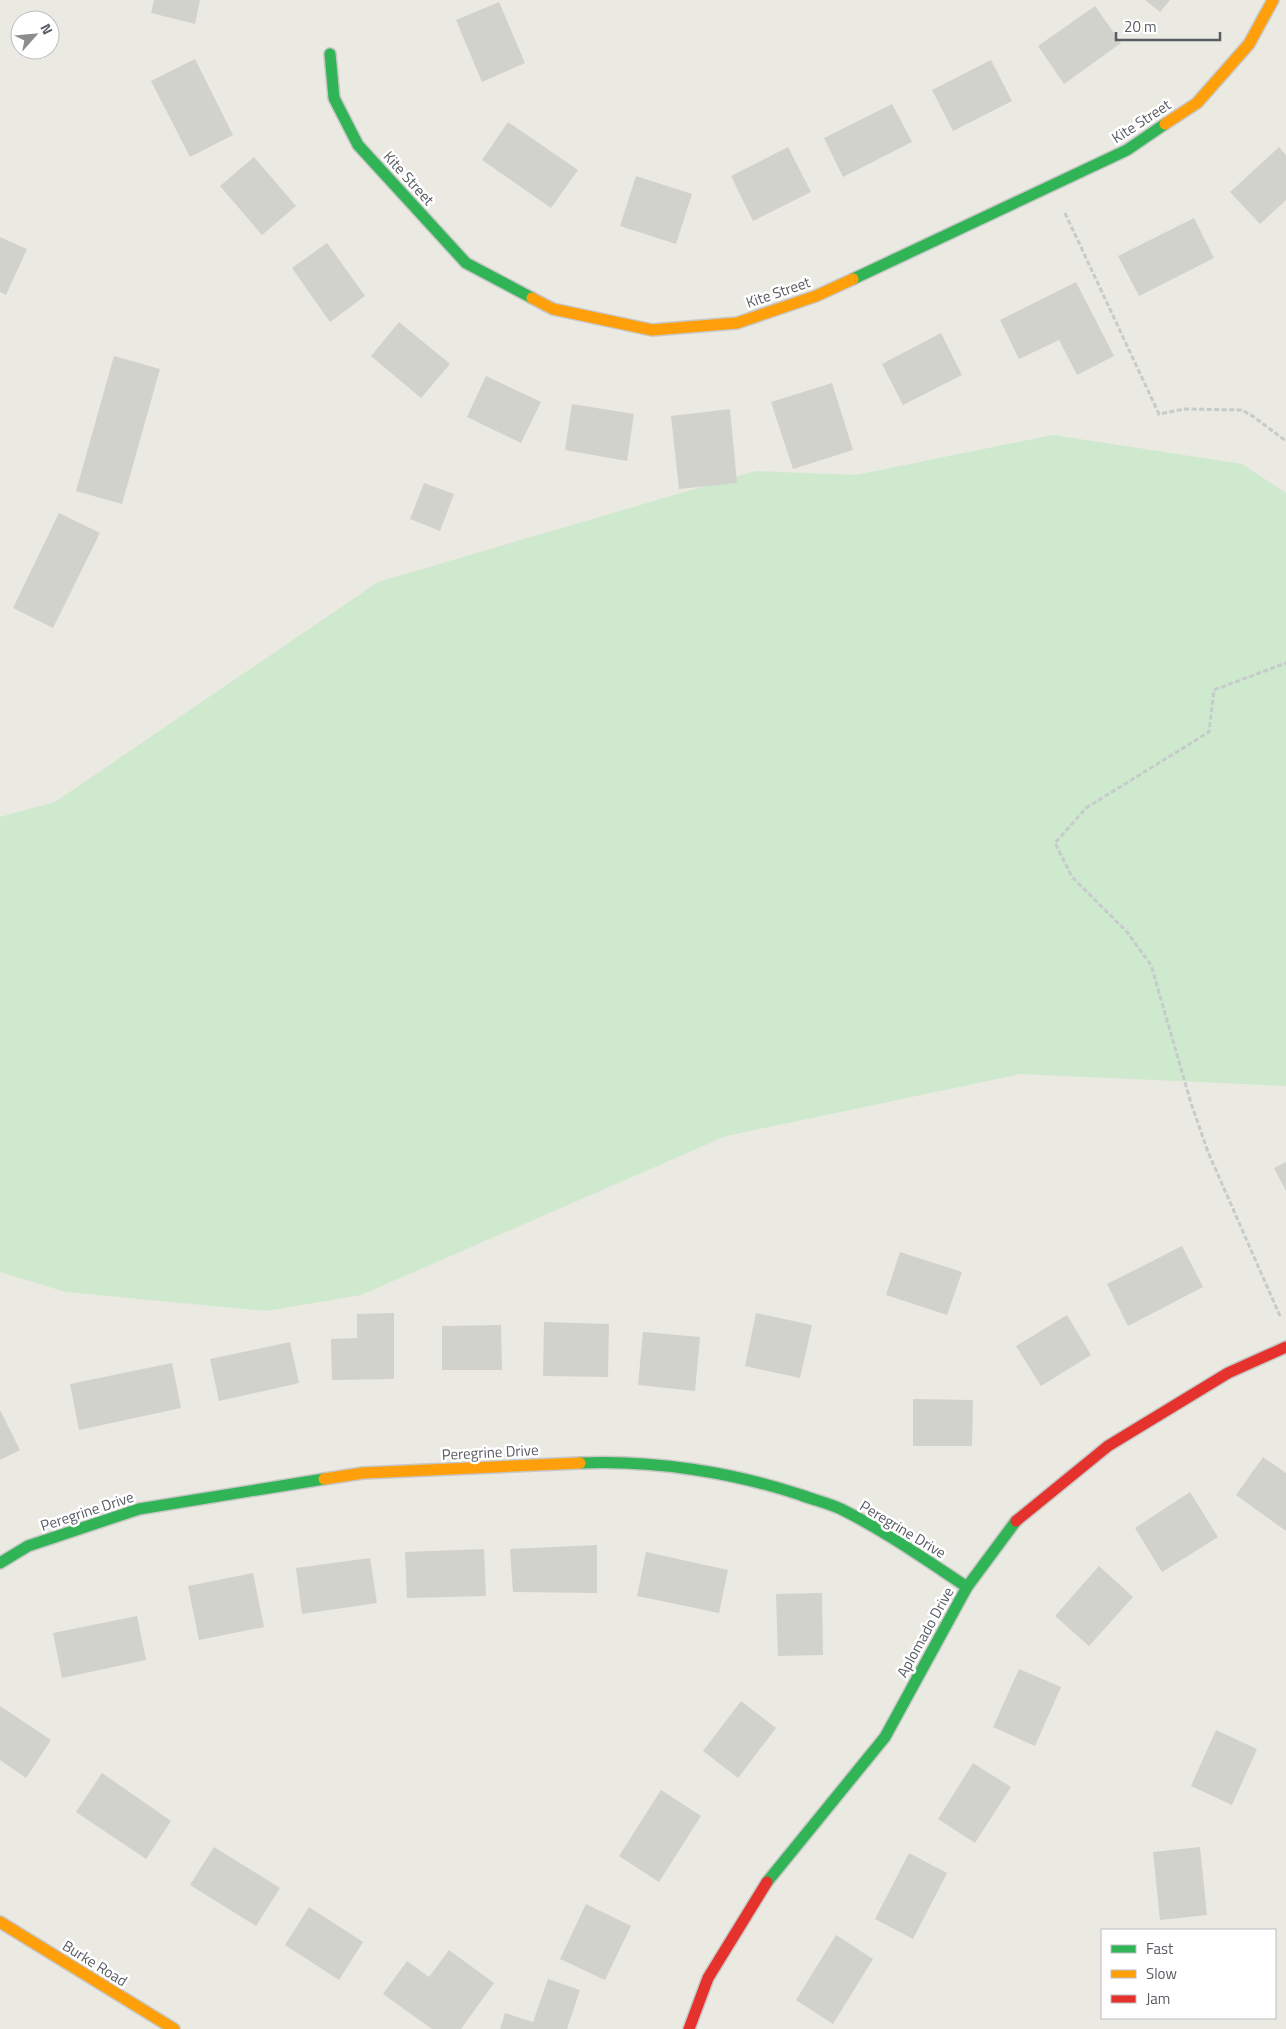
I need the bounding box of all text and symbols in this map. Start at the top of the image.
north arrow [10,10,60,60]
scale bar [1116,10,1220,42]
text: 20 m [1124,15,1157,38]
text: N [35,20,59,38]
street label: Kite Street [1107,93,1176,149]
street label: Kite Street [378,146,440,211]
street label: Kite Street [743,270,814,314]
street label: Peregrine Drive [441,1438,539,1466]
street label: Peregrine Drive [37,1485,137,1537]
street label: Peregrine Drive [856,1494,950,1564]
street label: Aplomado Drive [891,1583,959,1681]
legend [1101,1929,1276,2019]
street label: Burke Road [58,1934,132,1992]
text: Fast [1146,1937,1174,1960]
text: Slow [1146,1962,1177,1985]
text: Jam [1146,1987,1170,2010]

